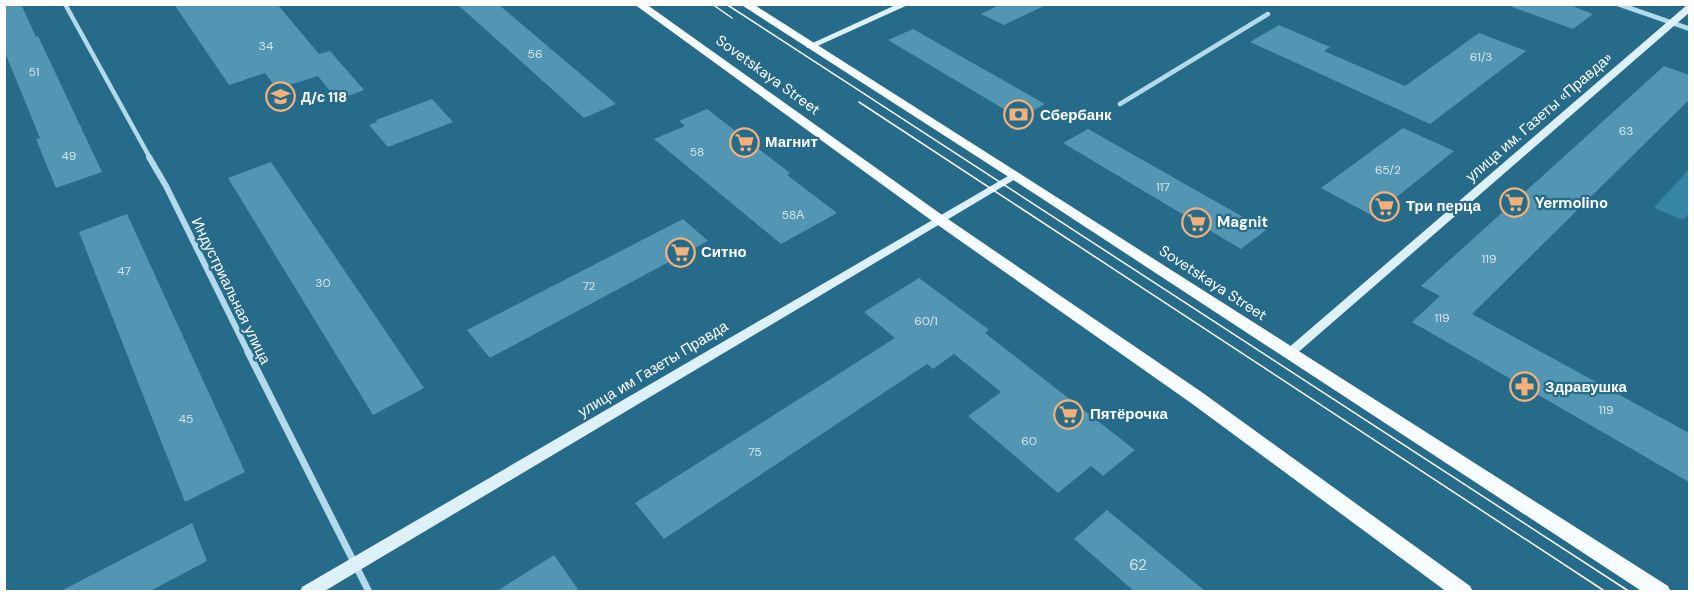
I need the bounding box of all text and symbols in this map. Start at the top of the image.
street label: Sovetskaya Street [712,30,824,120]
house number: 34 [259,38,273,54]
house number: 56 [528,46,542,62]
street label: улица им. Газеты «Правда» [1461,47,1617,186]
house number: 61/3 [1470,49,1492,65]
house number: 51 [28,64,40,80]
school or university icon: Д/с 118 [264,81,296,113]
place label: Д/с 118 [301,88,347,106]
bank icon: Сбербанк [1003,99,1035,131]
place label: Сбербанк [1040,105,1112,125]
house number: 63 [1619,123,1633,139]
supermarket icon: Магнит [728,126,760,158]
place label: Магнит [765,132,818,152]
house number: 58 [690,144,704,160]
house number: 49 [62,148,76,164]
house number: 65/2 [1375,162,1401,178]
house number: 117 [1156,179,1170,195]
supermarket icon: Yermolino [1498,187,1530,219]
supermarket icon: Три перца [1369,190,1401,222]
place label: Yermolino [1535,193,1608,213]
place label: Три перца [1406,196,1481,216]
supermarket icon: Magnit [1180,206,1212,238]
house number: 58А [782,207,804,223]
place label: Magnit [1217,212,1268,232]
street label: Индустриальная улица [187,214,276,368]
supermarket icon: Ситно [664,236,696,268]
street label: Sovetskaya Street [1155,241,1271,325]
place label: Ситно [701,242,747,262]
house number: 119 [1481,251,1497,267]
house number: 47 [117,263,131,279]
house number: 30 [315,275,331,291]
house number: 72 [582,278,596,294]
house number: 119 [1434,310,1450,326]
house number: 60/1 [914,313,938,329]
street label: улица им Газеты Правда [574,316,732,422]
pharmacy icon: Здравушка [1508,371,1540,403]
place label: Здравушка [1545,377,1628,397]
supermarket icon: Пятёрочка [1053,398,1085,430]
house number: 119 [1598,402,1614,418]
place label: Пятёрочка [1090,404,1168,424]
house number: 45 [179,411,193,427]
house number: 60 [1021,433,1037,449]
house number: 75 [748,444,762,460]
house number: 62 [1129,555,1147,575]

